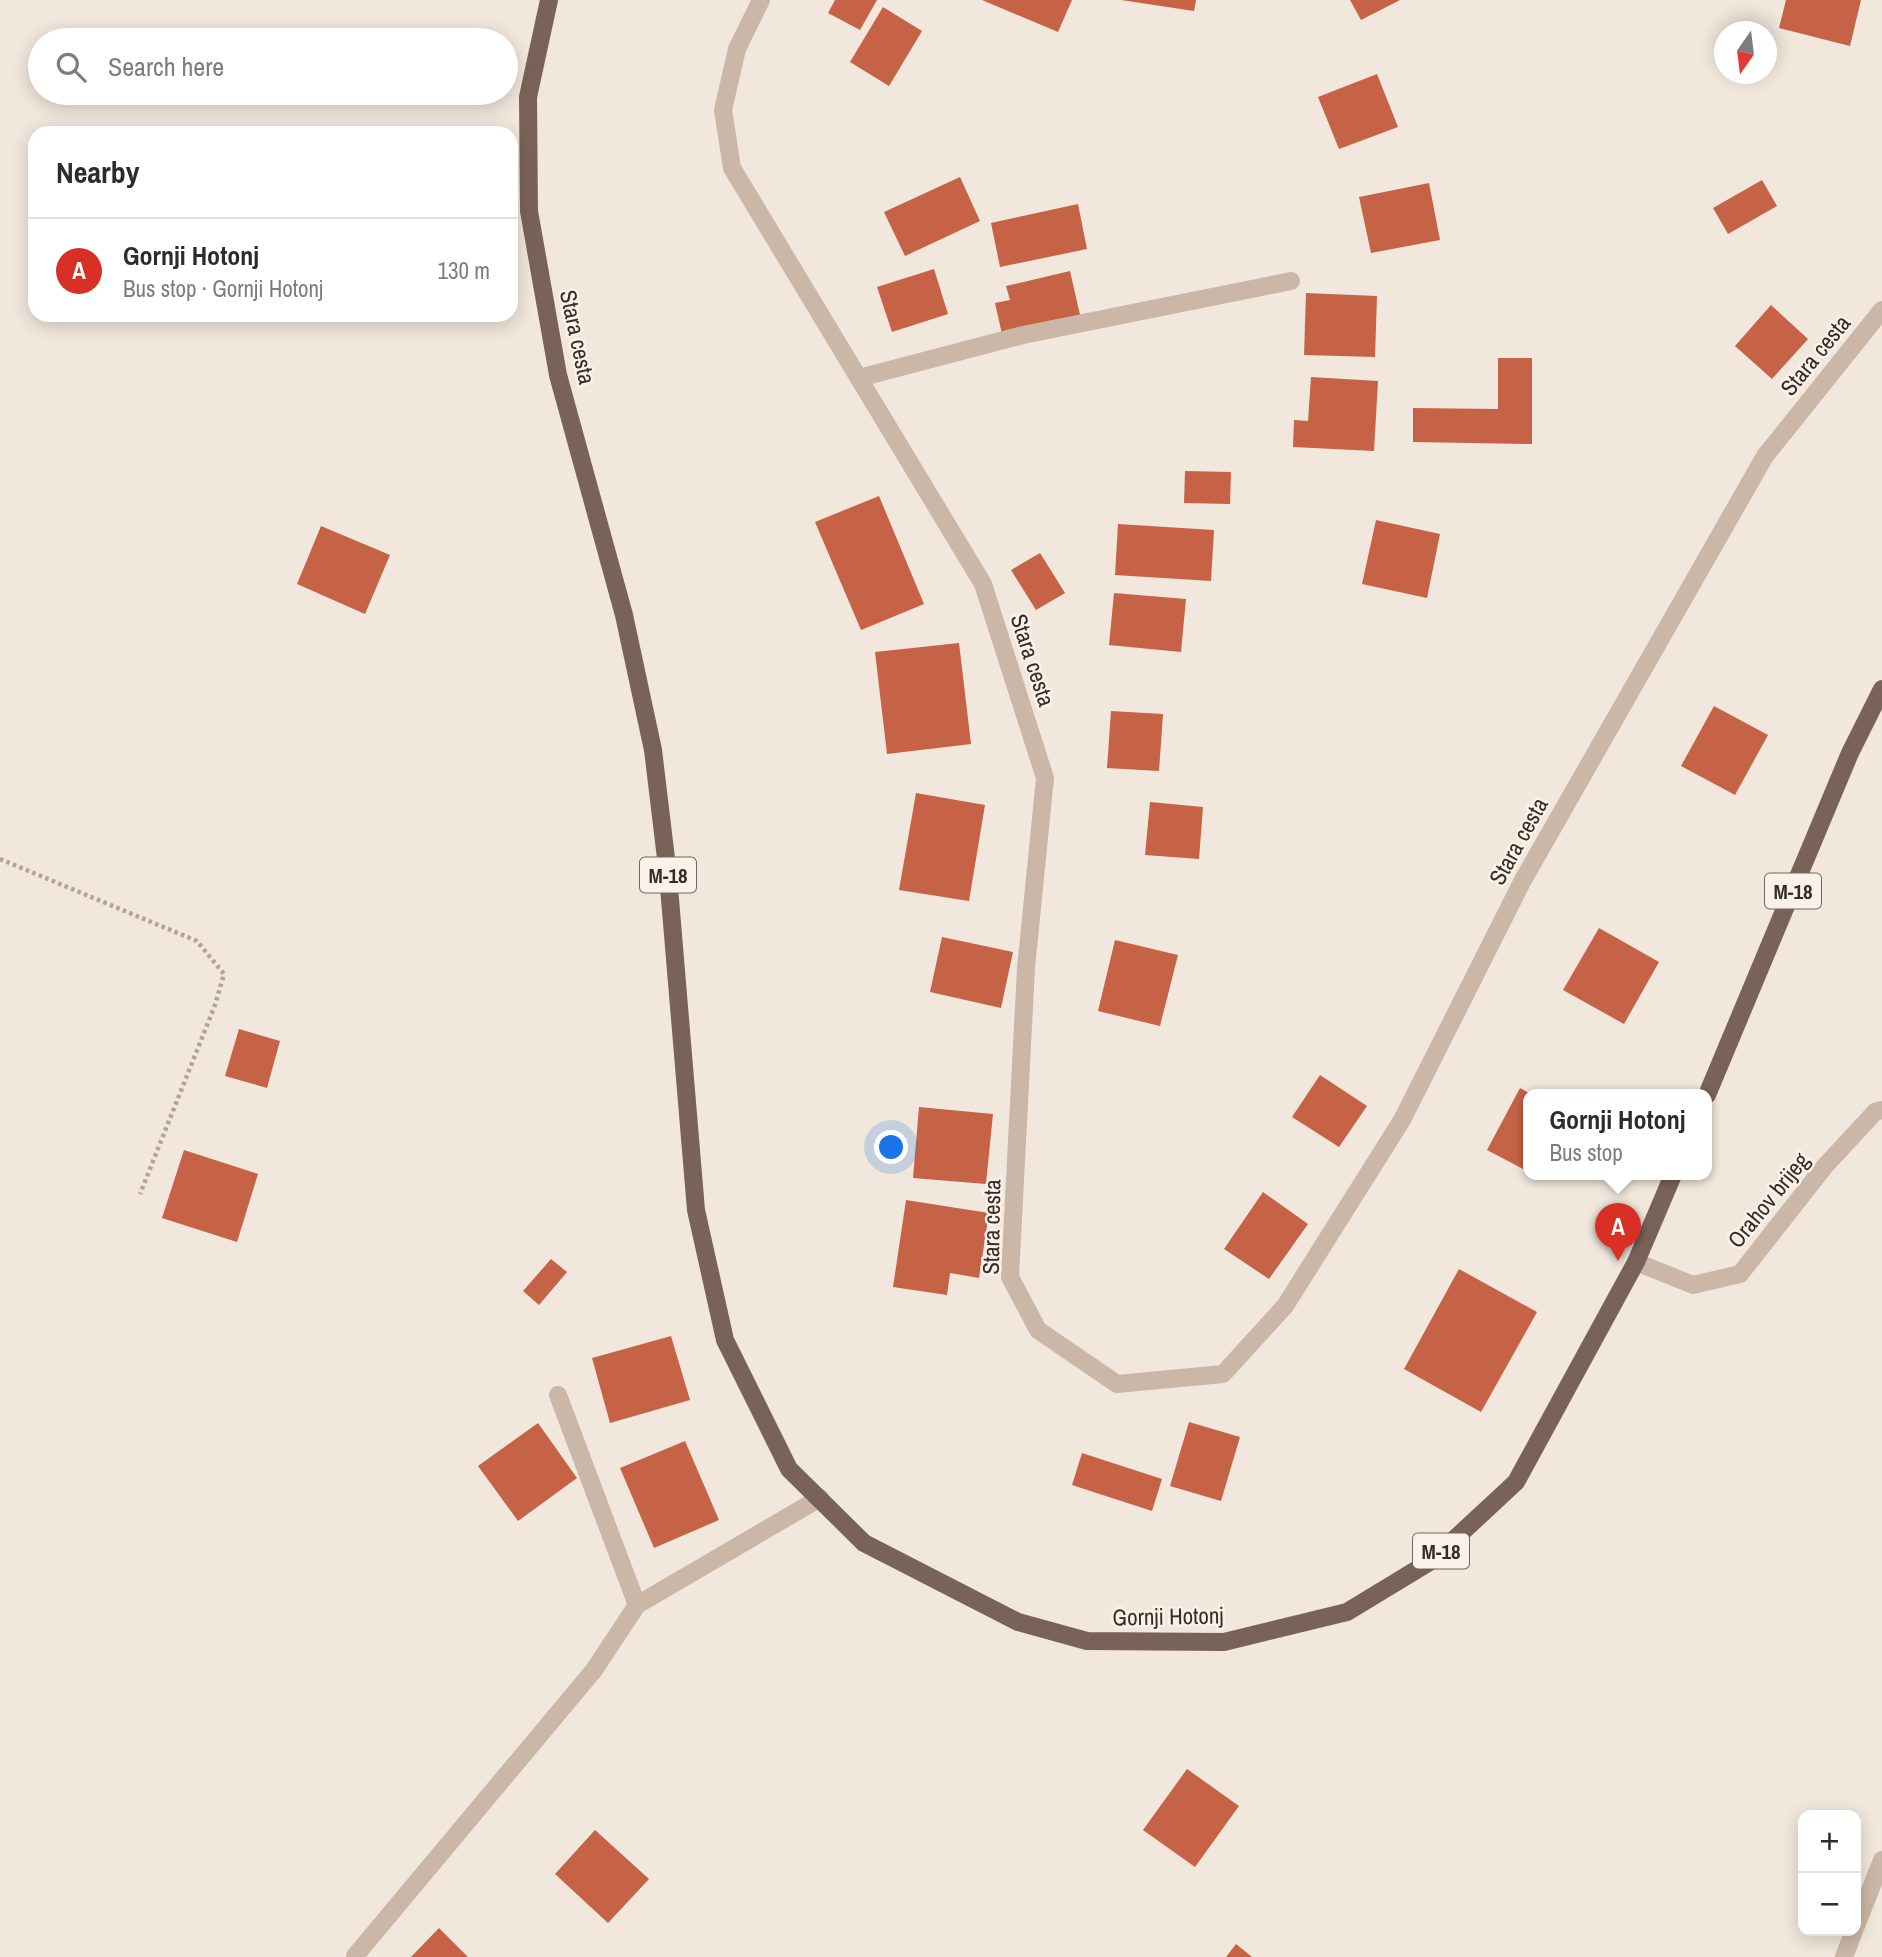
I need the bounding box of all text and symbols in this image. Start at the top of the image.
north arrow [1714,21,1777,84]
search box [28,28,518,105]
icon: search [52,48,90,86]
text: Search here [108,49,224,84]
text: Nearby [56,152,139,192]
text: Gornji Hotonj [123,238,259,273]
text: A [72,255,86,286]
text: 130 m [438,255,490,286]
text: Bus stop · Gornji Hotonj [123,273,323,304]
street label: Stara cesta [553,287,603,387]
street label: Stara cesta [1773,308,1857,402]
street label: Stara cesta [1004,610,1063,711]
street label: Stara cesta [1481,791,1555,890]
road number: M-18 [640,858,696,892]
road number: M-18 [1765,874,1821,908]
popup [1523,1089,1712,1180]
text: Gornji Hotonj [1549,1102,1686,1137]
your location [874,1130,908,1164]
text: Bus stop [1549,1137,1623,1168]
street label: Orahov brijeg [1720,1145,1816,1254]
street label: Stara cesta [975,1179,1007,1275]
pin: A [1595,1203,1641,1261]
road number: M-18 [1413,1534,1469,1568]
street label: Gornji Hotonj [1112,1600,1224,1632]
map controls [1798,1810,1861,1936]
button: + [1798,1810,1861,1873]
button: − [1798,1873,1861,1936]

